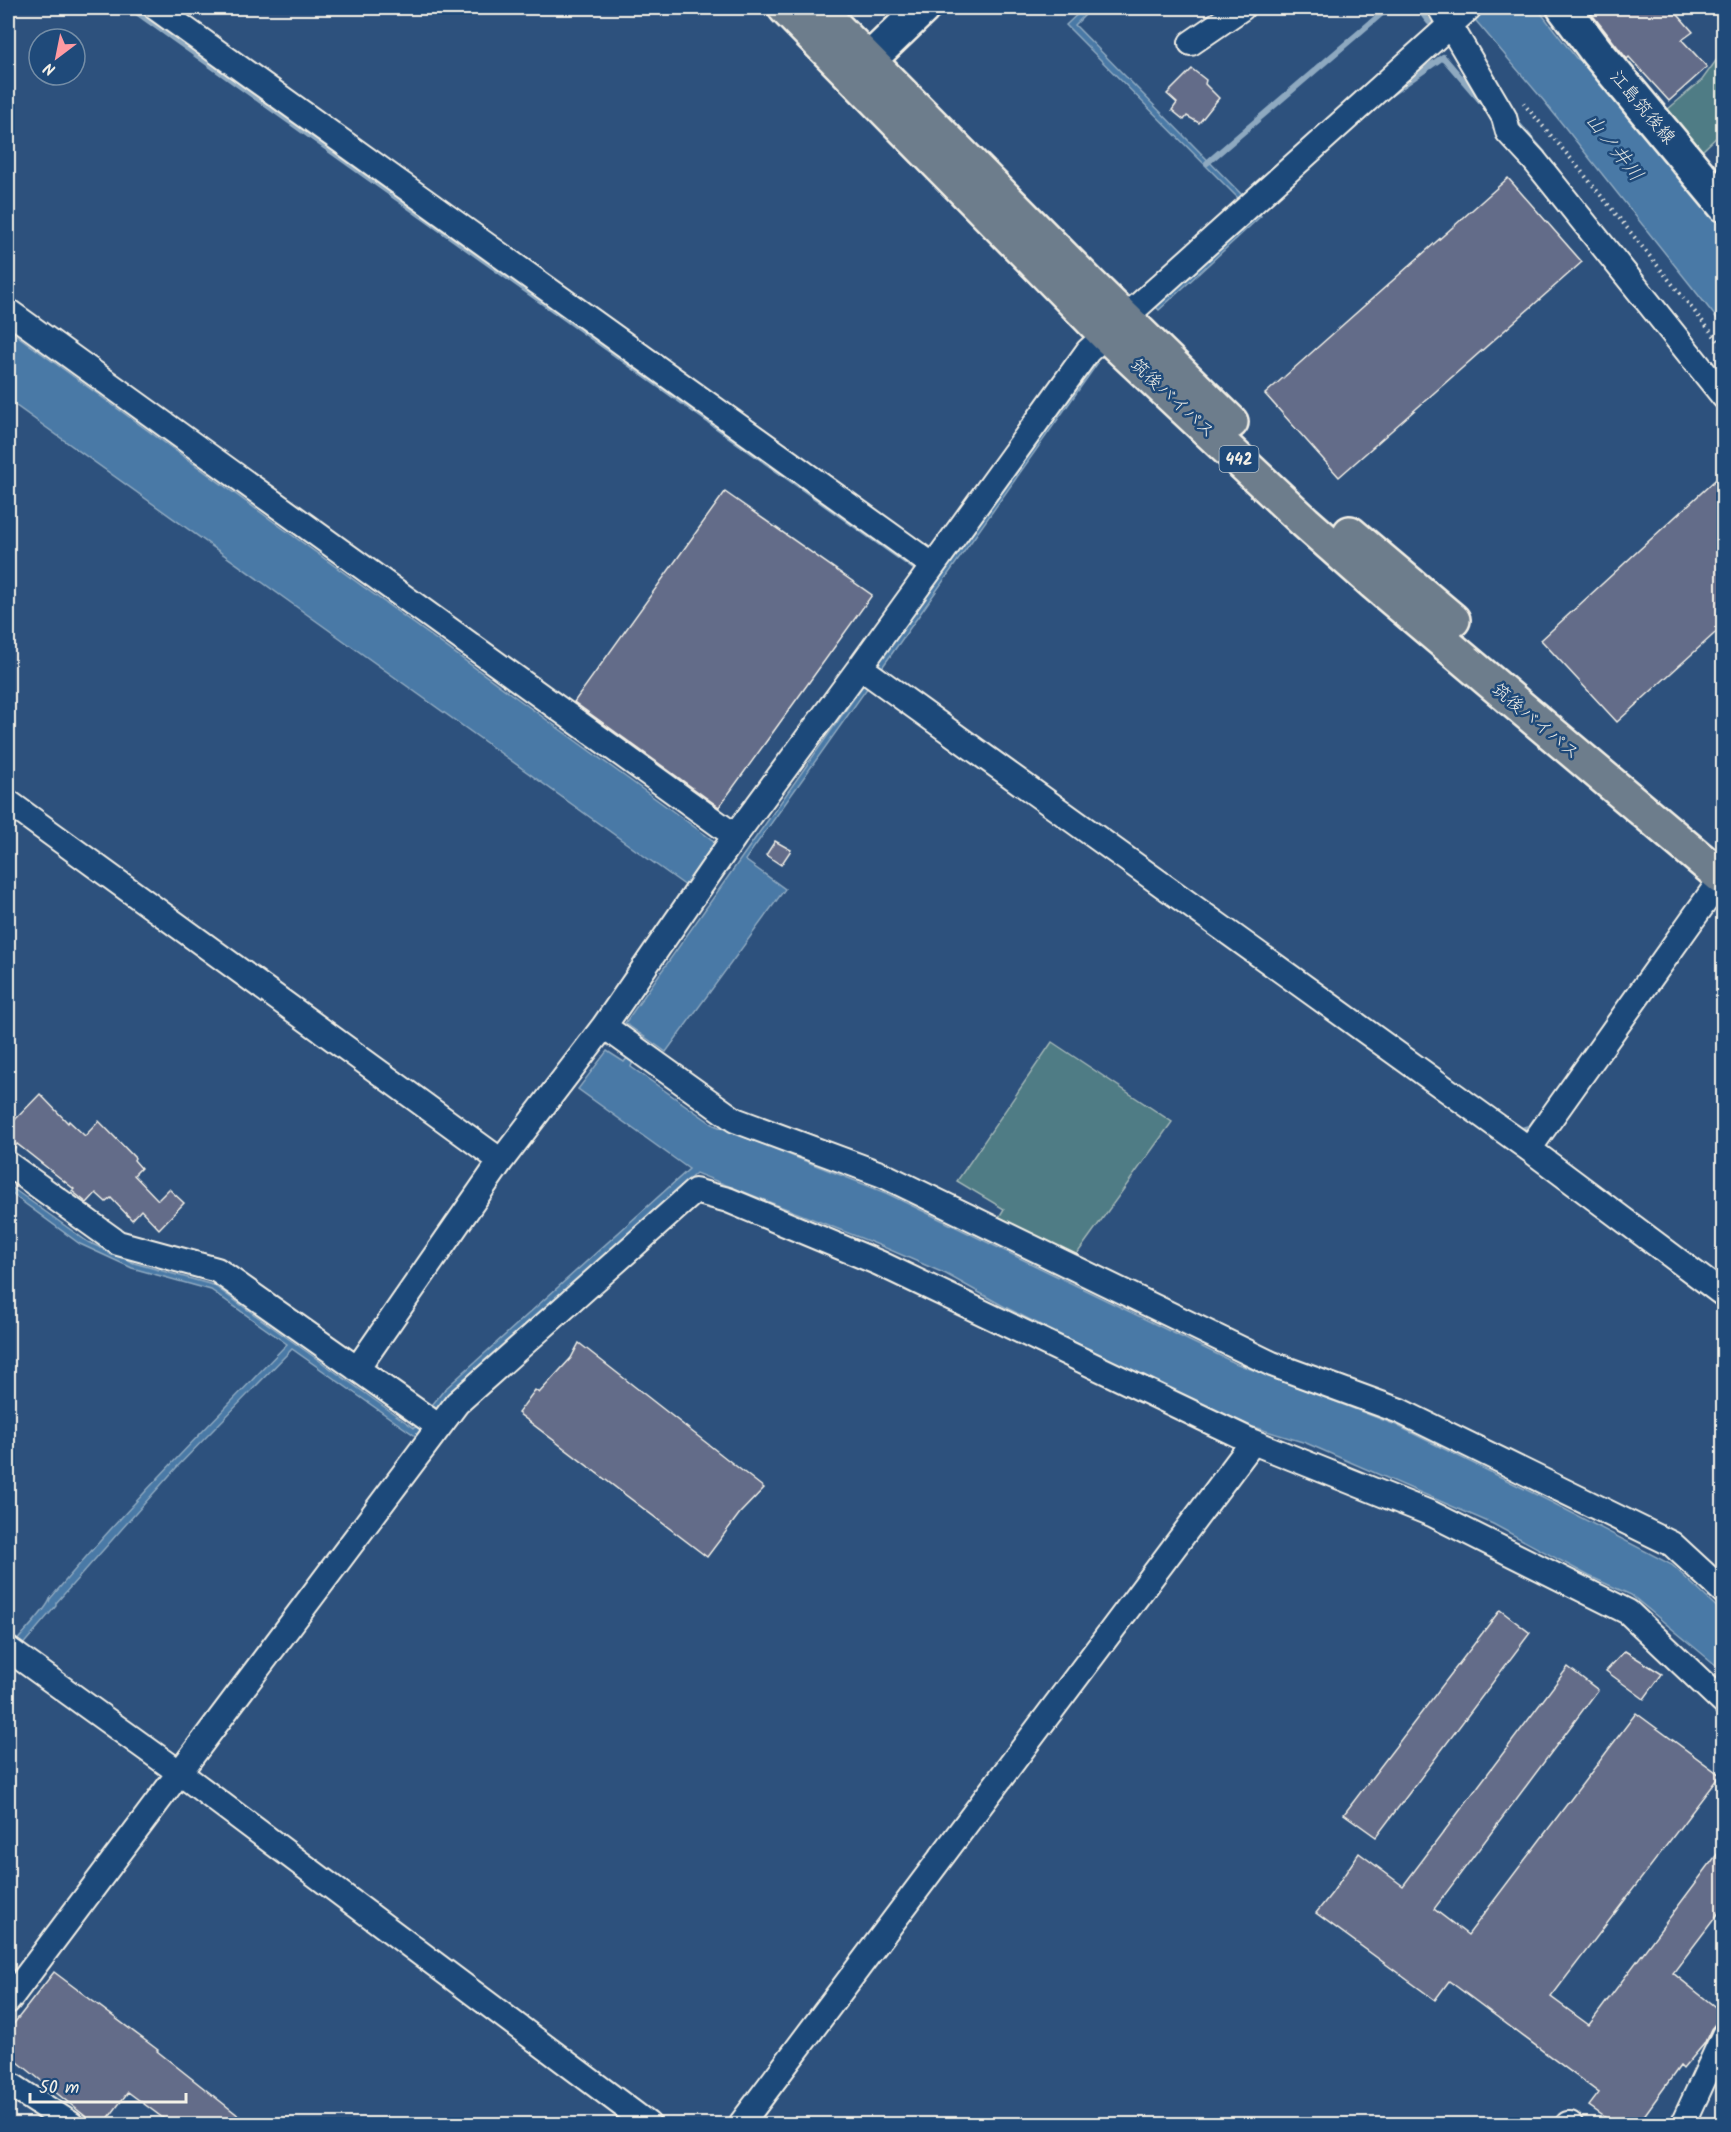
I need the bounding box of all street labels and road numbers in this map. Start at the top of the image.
street label: 江島筑後線 [1602,64,1682,152]
street label: 筑後バイパス [1123,352,1221,446]
road number: 442 [1220,446,1258,472]
street label: 筑後バイパス [1484,676,1586,768]

